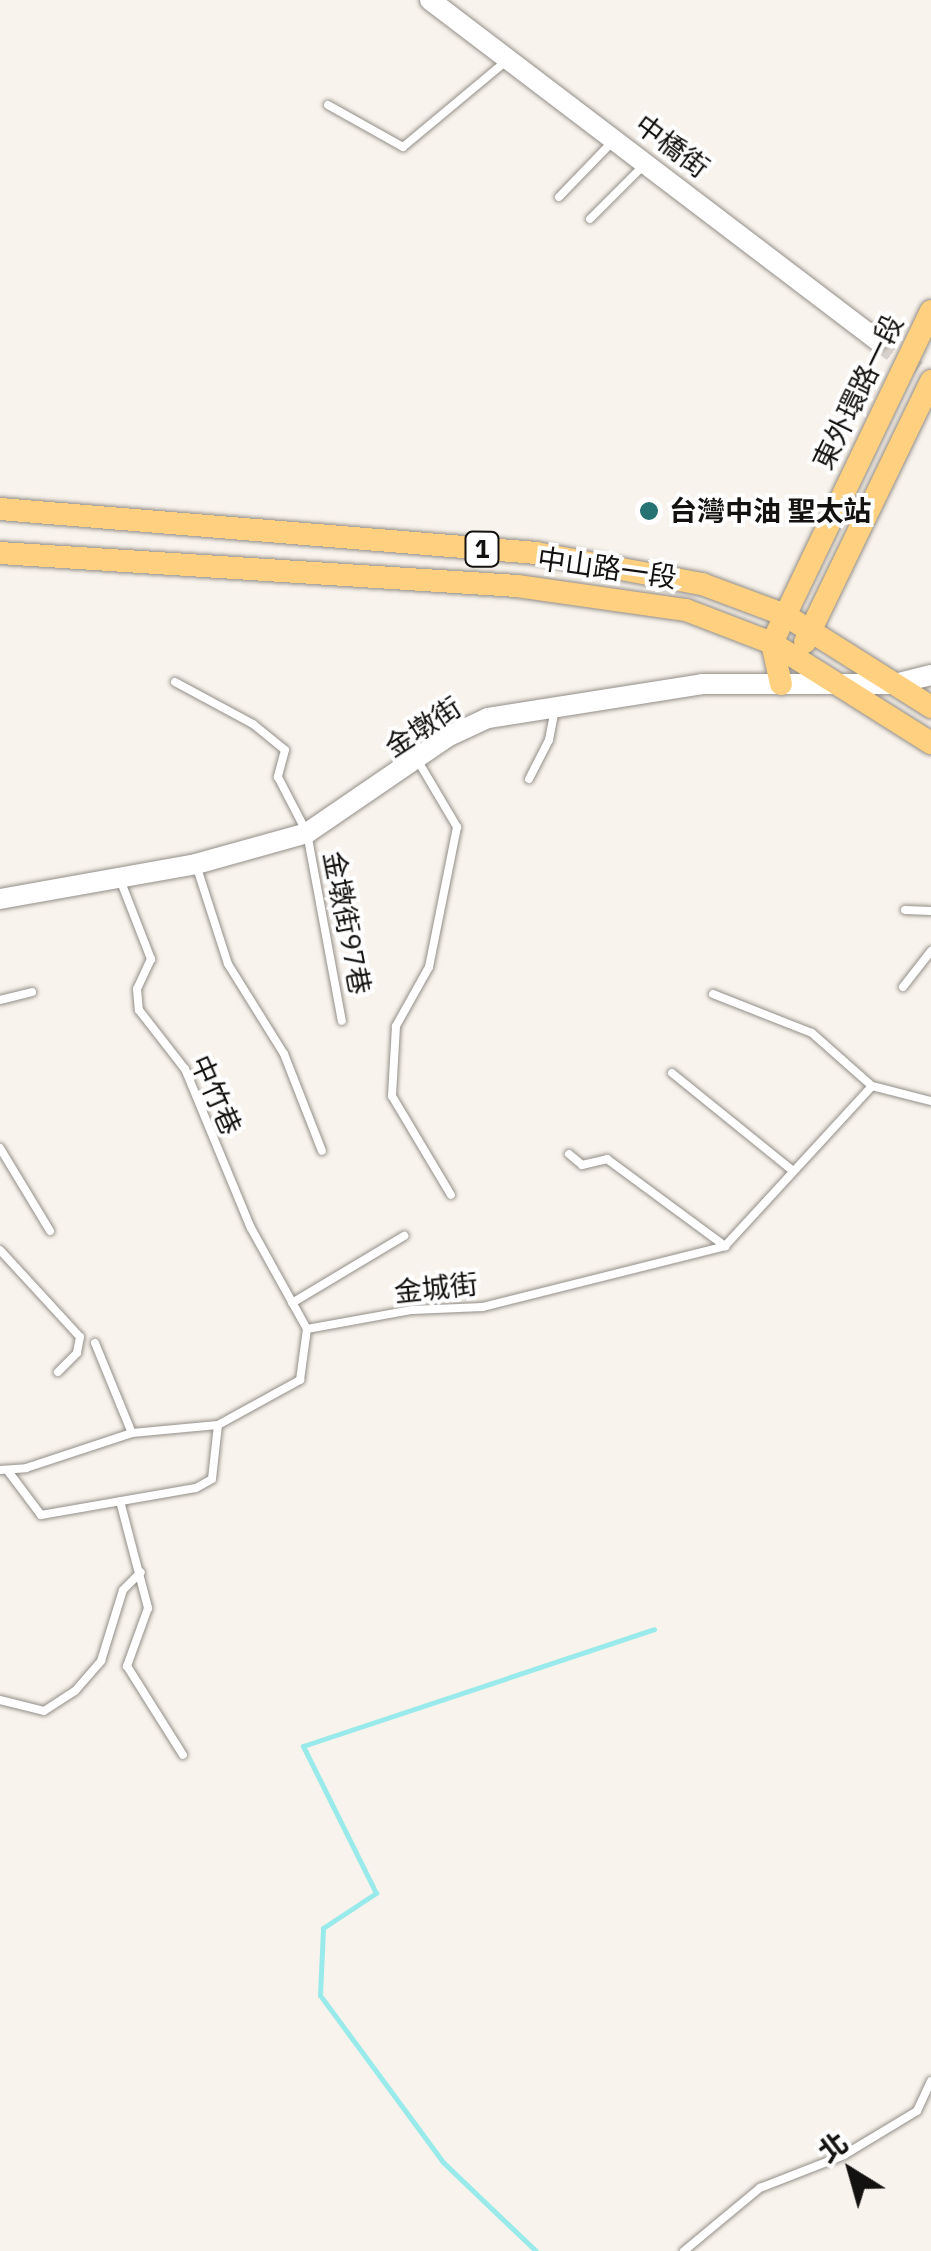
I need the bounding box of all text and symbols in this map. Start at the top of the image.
street label: 中橋街 [628,107,716,185]
street label: 東外環路一段 [806,309,910,475]
place label: 台灣中油 聖太站 [669,494,872,528]
marker: 台灣中油 聖太站 [638,500,660,522]
road number: 1 [464,529,500,569]
street label: 中山路一段 [535,542,679,594]
street label: 金墩街 [379,690,467,764]
street label: 金墩街97巷 [317,848,377,998]
street label: 中竹巷 [184,1050,248,1140]
street label: 金城街 [392,1267,480,1309]
north arrow [801,2121,901,2221]
text: 北 [810,2123,855,2170]

